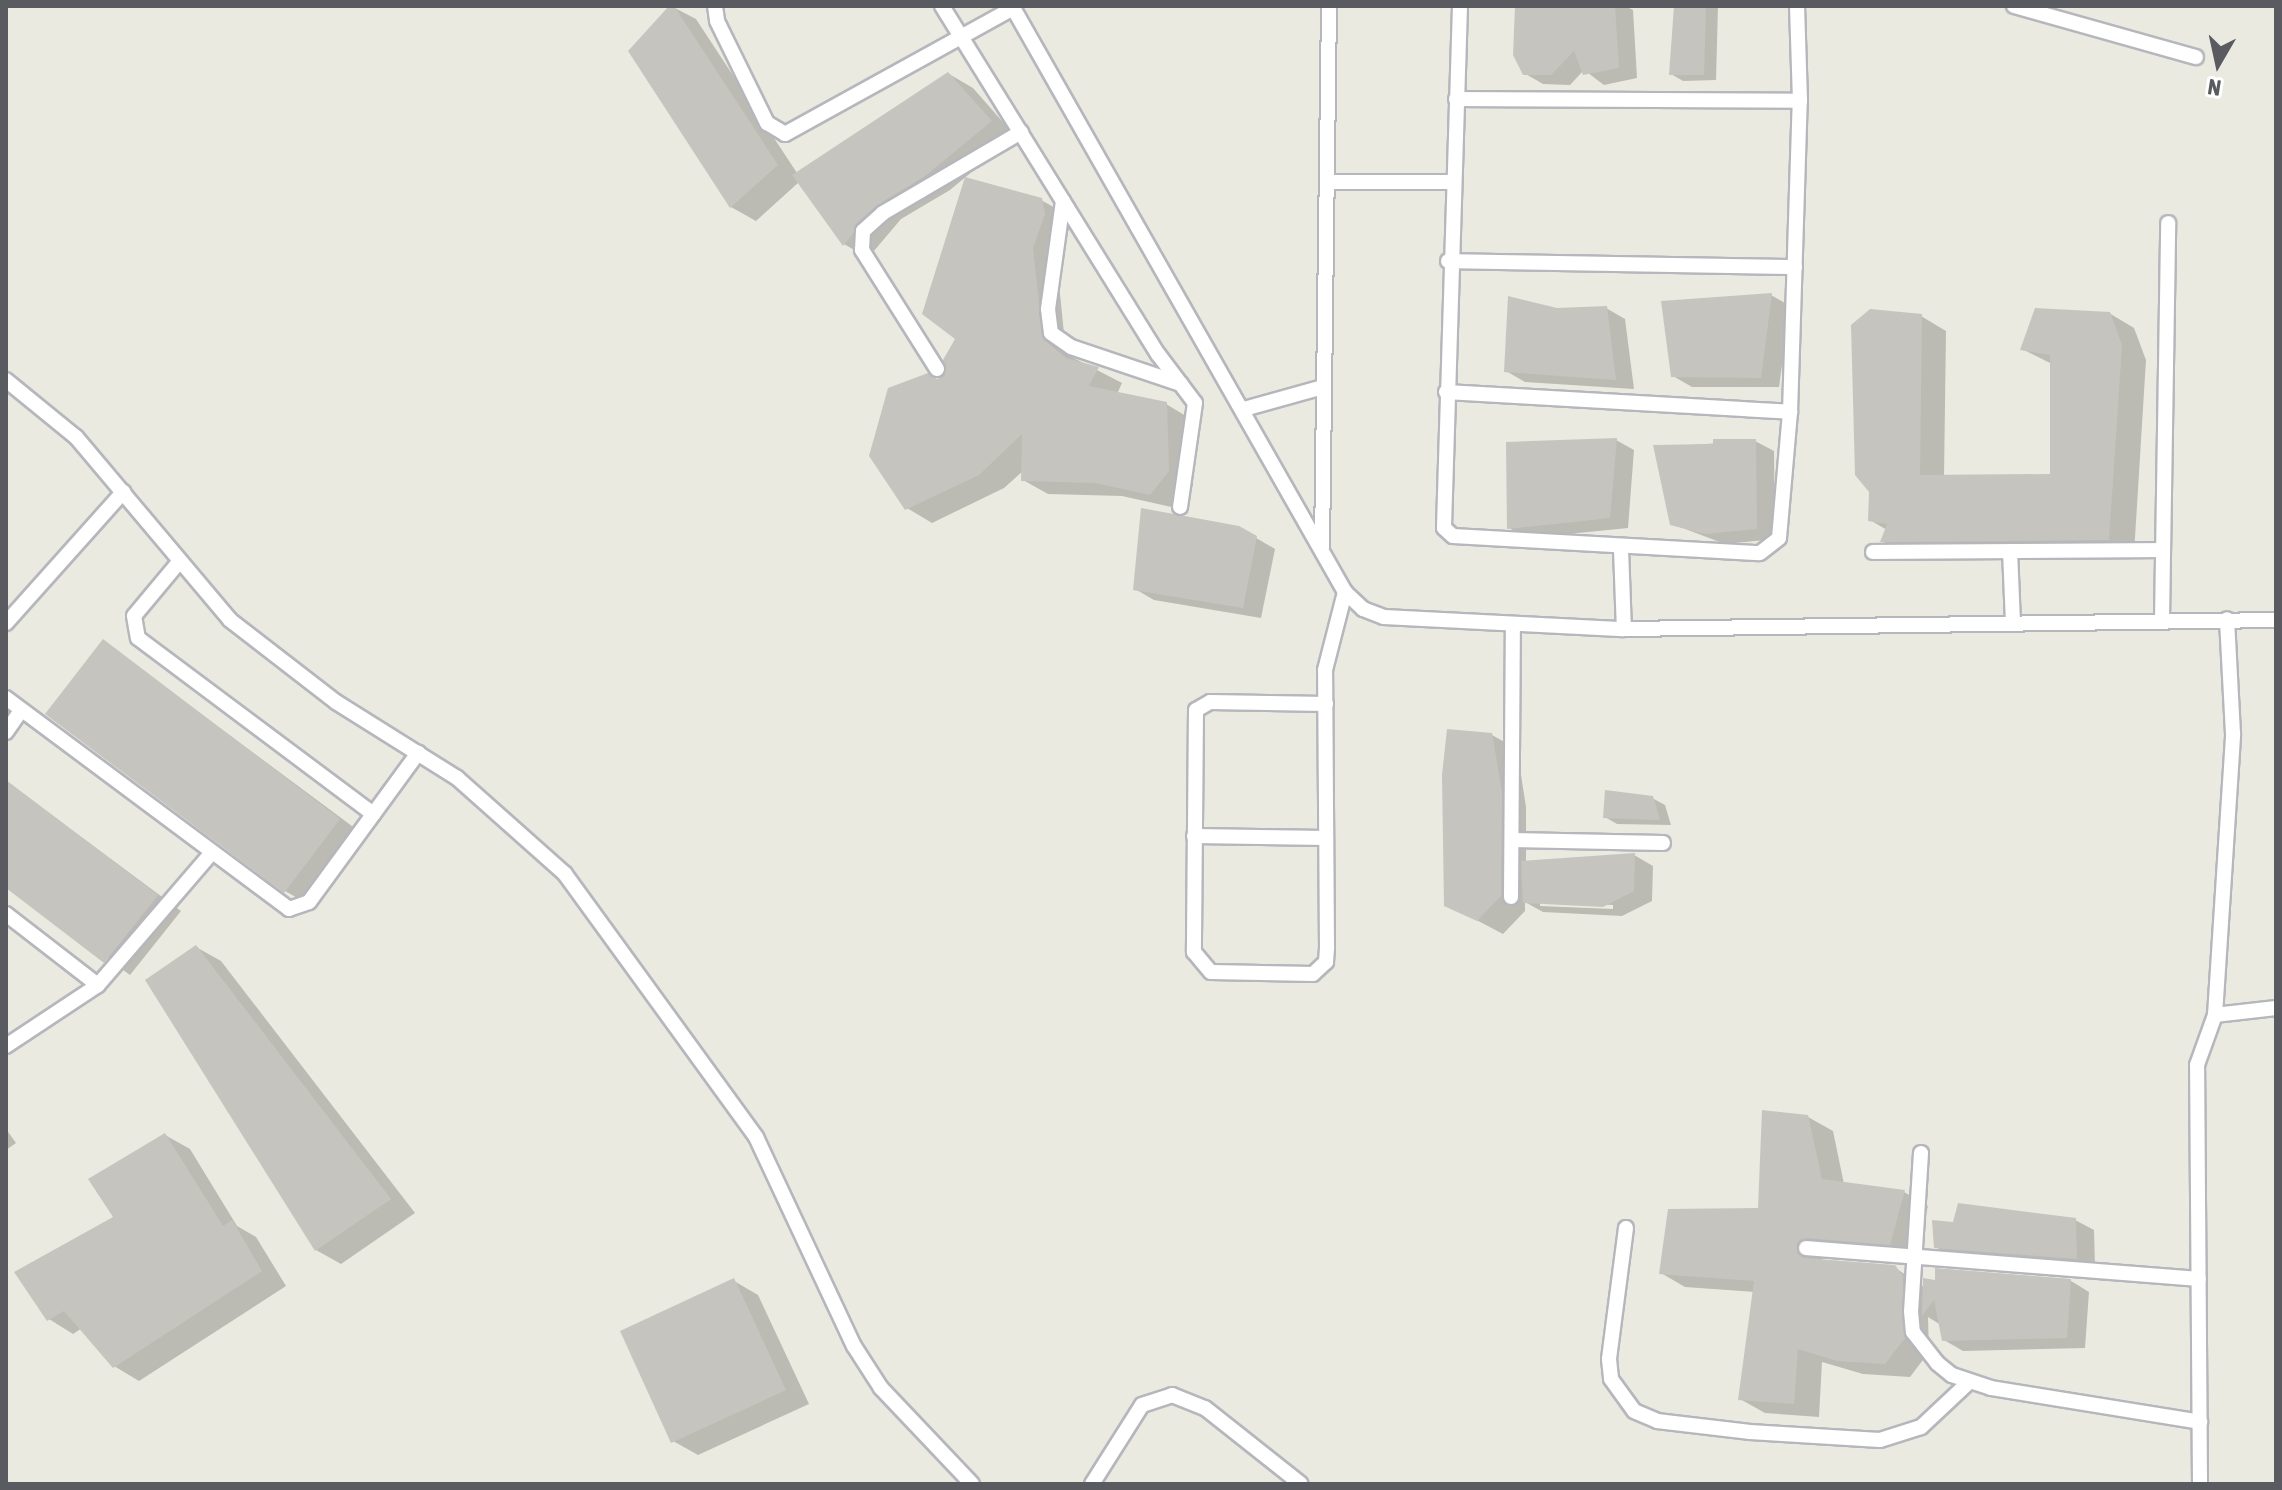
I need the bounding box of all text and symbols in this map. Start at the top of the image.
north arrow [2178,24,2258,104]
text: N [2206,74,2223,102]

